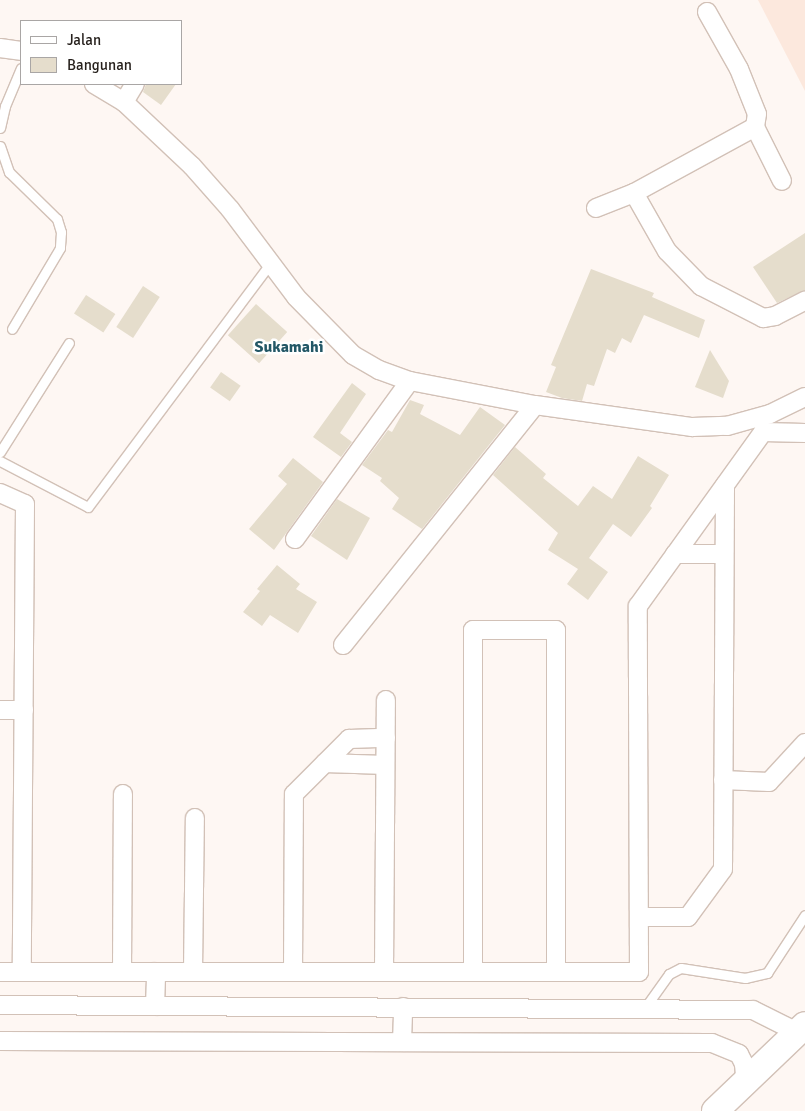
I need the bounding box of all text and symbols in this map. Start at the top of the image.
legend [20,20,182,85]
text: Jalan [67,31,101,49]
text: Bangunan [67,56,132,74]
district label: Sukamahi [255,337,323,357]

